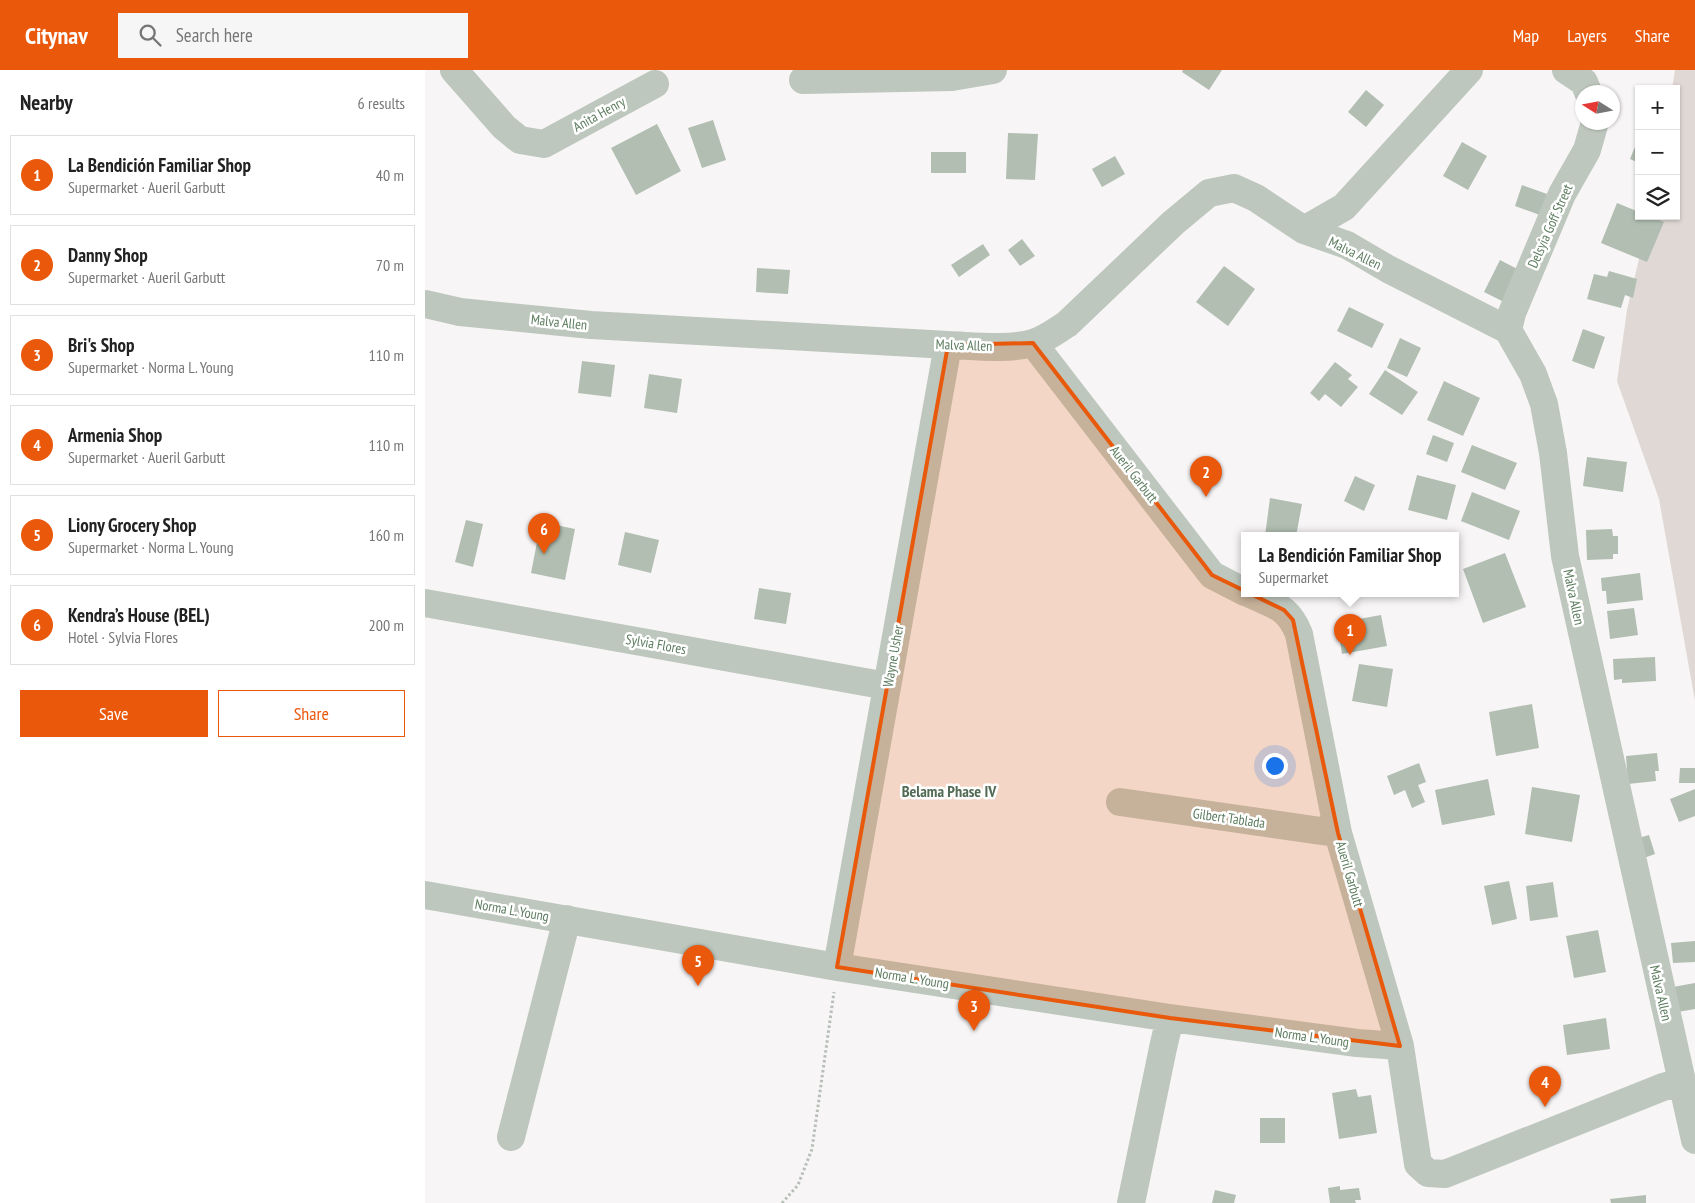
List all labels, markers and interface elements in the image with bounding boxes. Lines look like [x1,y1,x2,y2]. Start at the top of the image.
search box [118,13,468,58]
text: Citynav [25,20,88,51]
icon: search [136,21,164,49]
text: Search here [176,23,253,47]
text: Map [1513,24,1539,47]
text: Layers [1567,24,1607,47]
text: Share [1635,24,1670,47]
north arrow [1575,85,1620,130]
map controls [1635,85,1680,220]
button: + [1635,85,1680,130]
text: Nearby [20,89,73,116]
street label: Anita Henry [570,92,629,136]
text: 6 results [358,93,405,113]
button: − [1635,130,1680,175]
text: La Bendición Familiar Shop [68,153,251,177]
text: 1 [33,165,41,185]
text: 40 m [376,165,404,185]
button: layers [1635,175,1680,220]
text: Supermarket · Aueril Garbutt [68,177,225,197]
street label: Delsyia Goff Street [1523,181,1577,271]
street label: Malva Allen [1326,233,1384,273]
text: Danny Shop [68,243,148,267]
text: 2 [33,255,41,275]
text: 70 m [376,255,404,275]
text: Supermarket · Aueril Garbutt [68,267,225,287]
street label: Malva Allen [530,310,588,334]
text: Bri's Shop [68,333,134,357]
street label: Malva Allen [935,335,993,355]
text: 3 [33,345,41,365]
text: 110 m [369,345,404,365]
text: Supermarket · Norma L. Young [68,357,234,377]
text: Armenia Shop [68,423,162,447]
text: 4 [33,435,41,455]
text: 110 m [369,435,404,455]
street label: Aueril Garbutt [1106,442,1162,506]
text: Supermarket · Aueril Garbutt [68,447,225,467]
pin: 2 [1190,456,1222,497]
text: Liony Grocery Shop [68,513,196,537]
pin: 6 [528,513,560,554]
text: 5 [33,525,41,545]
text: 160 m [369,525,404,545]
popup [1241,532,1459,597]
text: Supermarket · Norma L. Young [68,537,234,557]
text: La Bendición Familiar Shop [1258,543,1442,567]
text: Supermarket [1258,567,1329,587]
street label: Malva Allen [1559,568,1589,626]
text: Kendra’s House (BEL) [68,603,210,627]
pin: 1 [1334,614,1366,655]
text: 6 [33,615,41,635]
text: 200 m [369,615,404,635]
street label: Wayne Usher [879,624,907,688]
text: Hotel · Sylvia Flores [68,627,178,647]
street label: Sylvia Flores [624,630,688,658]
button: Save [20,690,208,737]
button: Share [218,690,405,737]
your location [1262,753,1288,779]
district label: Belama Phase IV [902,781,997,801]
street label: Gilbert Tablada [1192,804,1266,832]
street label: Aueril Garbutt [1332,839,1368,909]
street label: Norma L. Young [474,895,550,925]
pin: 5 [682,945,714,986]
street label: Norma L. Young [874,963,950,993]
street label: Malva Allen [1646,963,1676,1023]
pin: 3 [958,990,990,1031]
street label: Norma L. Young [1274,1023,1350,1051]
pin: 4 [1529,1066,1561,1107]

